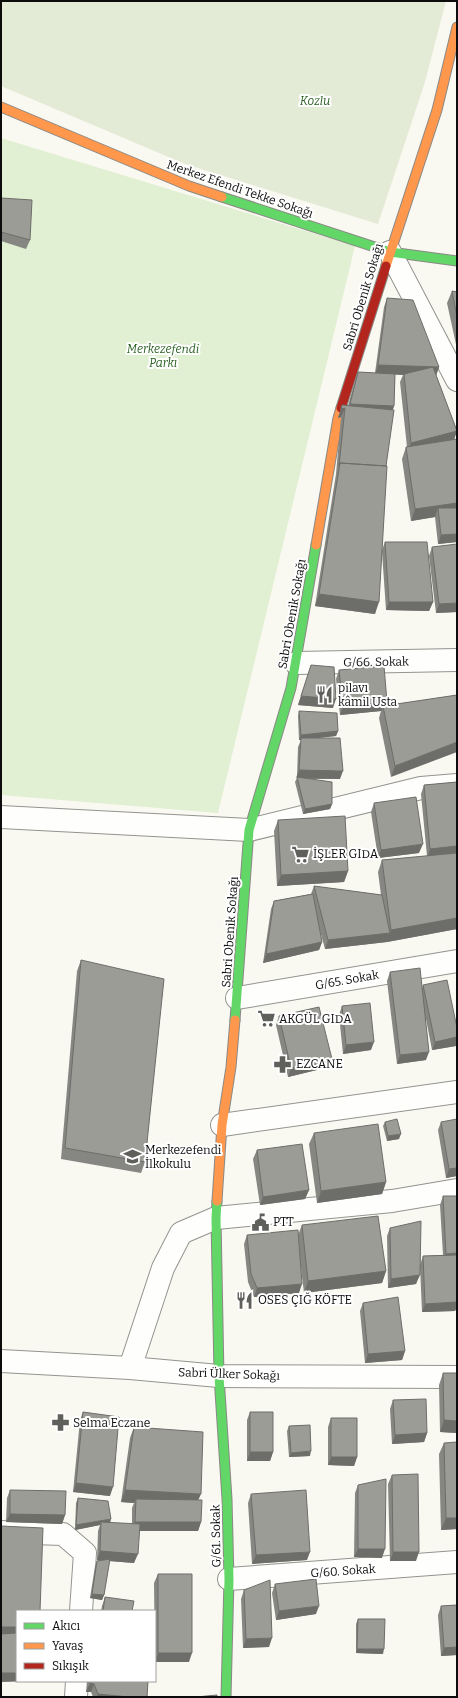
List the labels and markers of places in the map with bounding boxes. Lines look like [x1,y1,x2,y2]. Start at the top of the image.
place label: pilavı kâmil Usta [338,681,398,709]
restaurant icon: pilavı kâmil Usta [315,685,335,705]
supermarket icon: İŞLER GIDA [290,844,310,864]
place label: İŞLER GIDA [313,846,379,861]
supermarket icon: AKGÜL GIDA [256,1009,276,1029]
place label: AKGÜL GIDA [279,1011,352,1026]
pharmacy icon: EZCANE [273,1054,293,1074]
place label: EZCANE [296,1057,343,1071]
place label: Merkezefendi İlkokulu [145,1143,222,1171]
school or university icon: Merkezefendi İlkokulu [122,1147,142,1167]
public building icon: PTT [250,1212,270,1232]
place label: PTT [273,1215,294,1229]
restaurant icon: OSES ÇIĞ KÖFTE [235,1290,255,1310]
place label: OSES ÇIĞ KÖFTE [258,1292,352,1307]
pharmacy icon: Selma Eczane [50,1413,70,1433]
place label: Selma Eczane [73,1416,150,1430]

